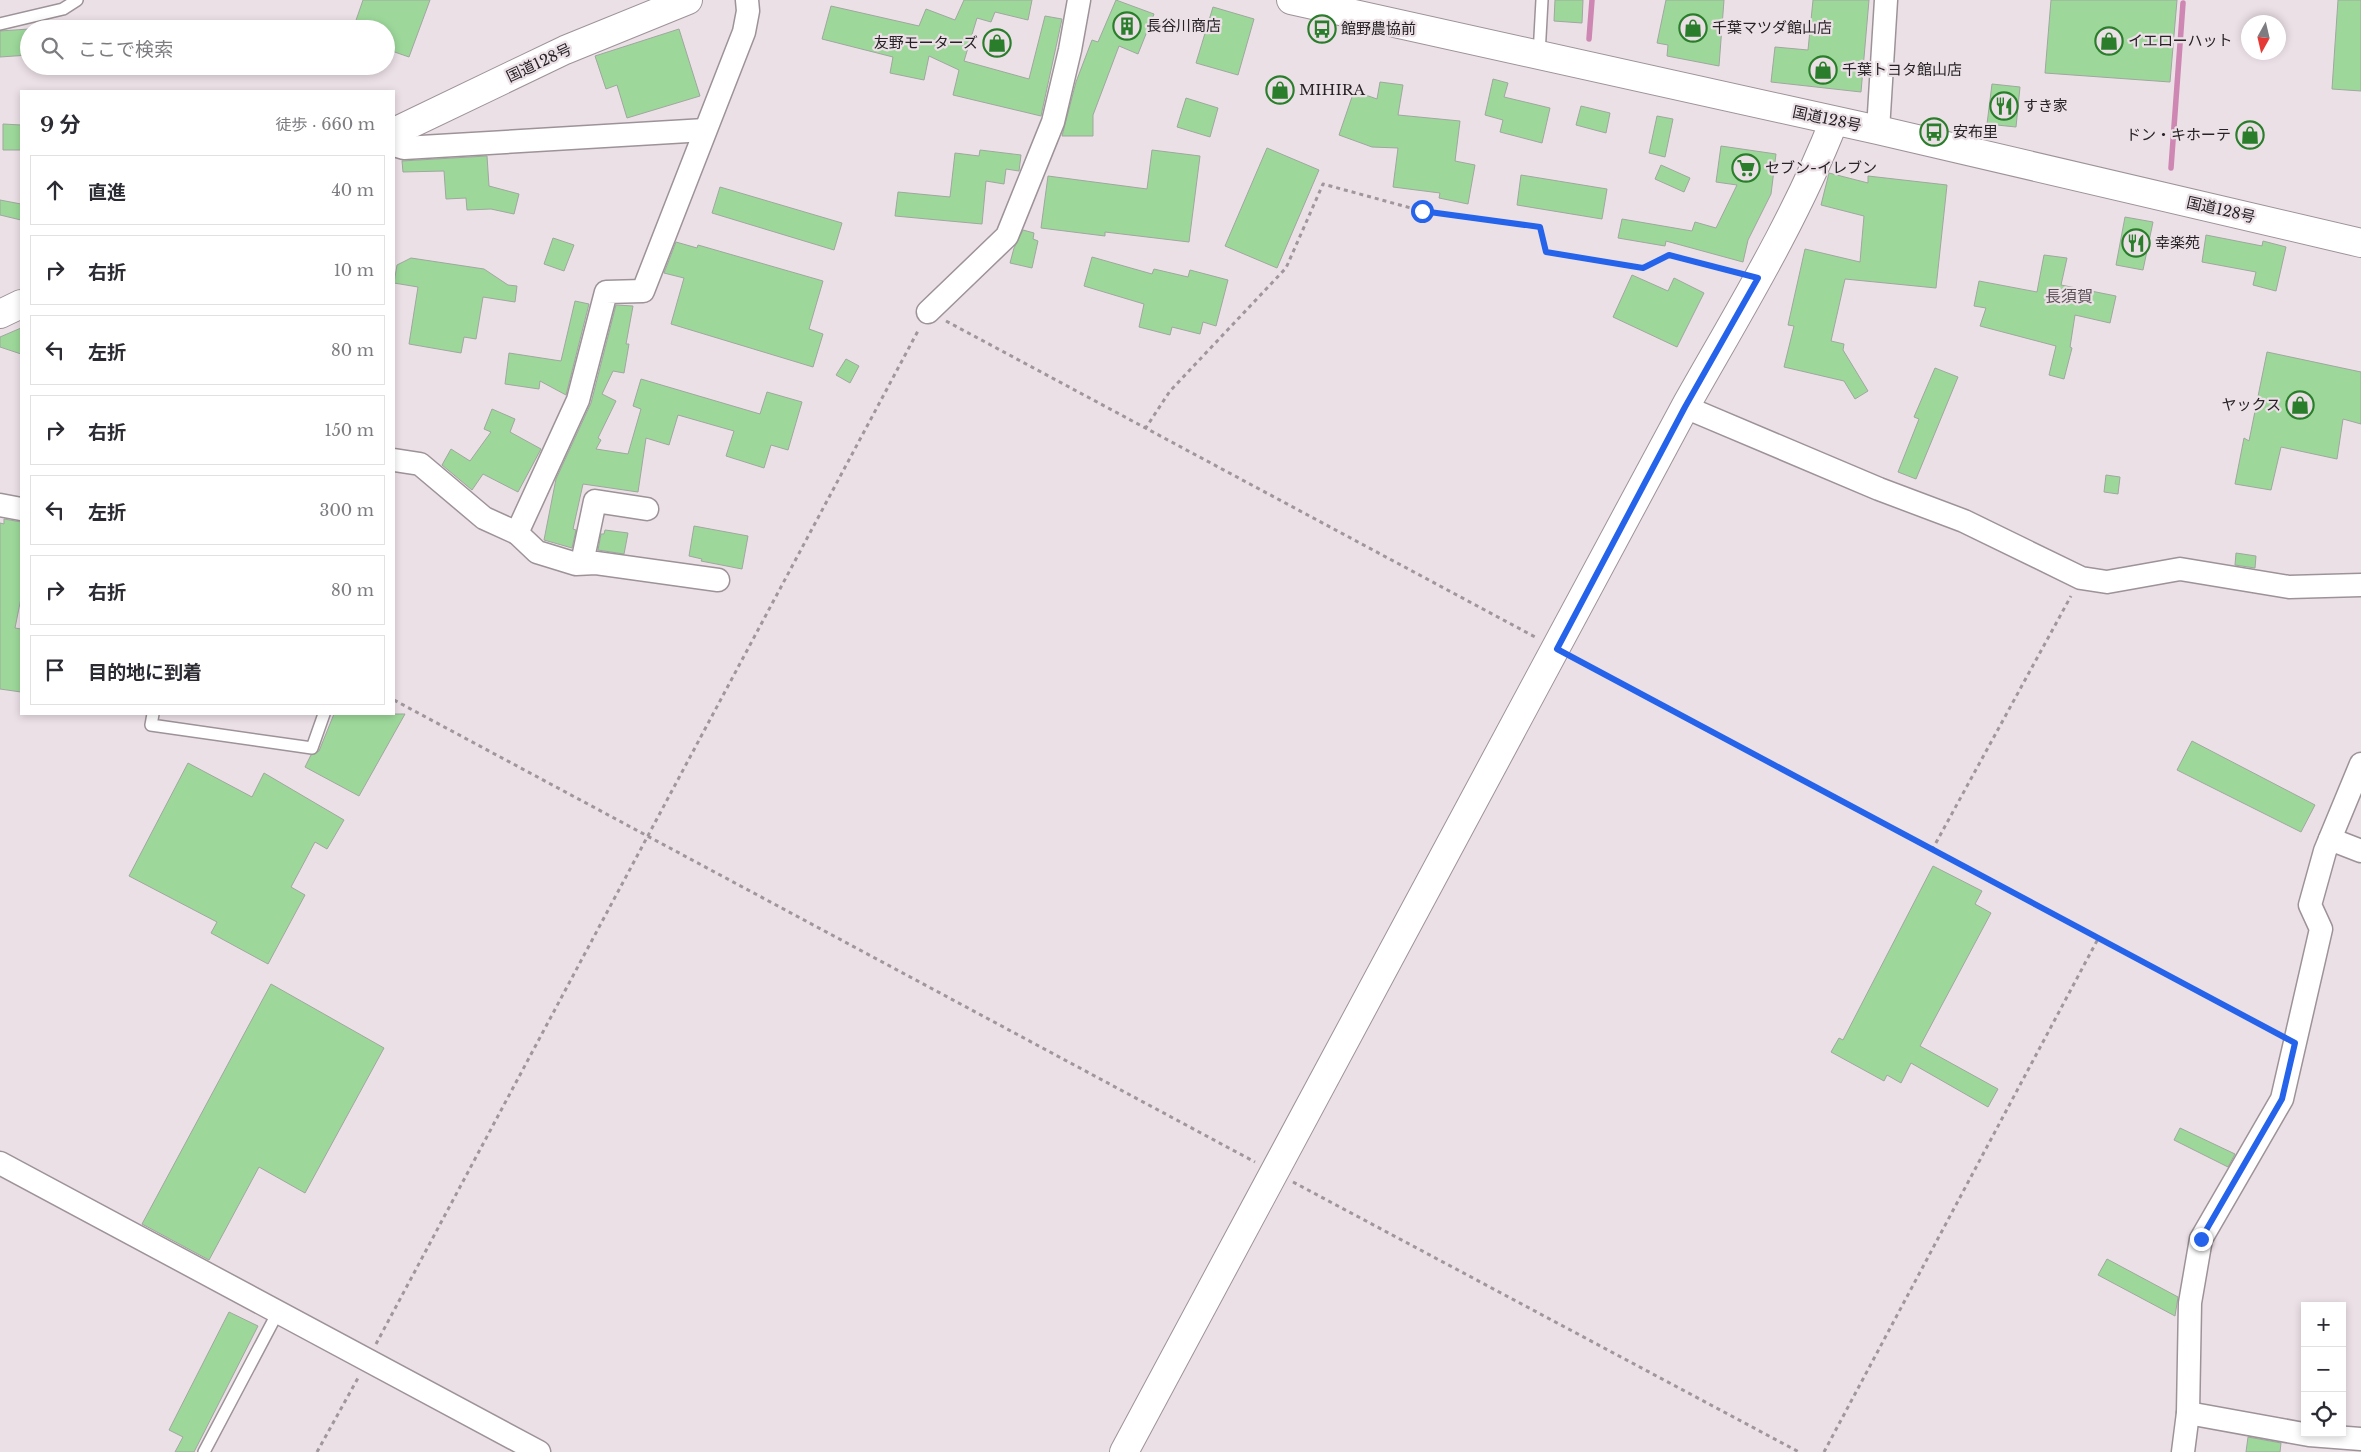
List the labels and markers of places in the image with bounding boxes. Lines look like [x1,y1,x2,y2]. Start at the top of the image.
building icon: 長谷川商店 [1112,11,1142,41]
shop icon: 千葉マツダ館山店 [1678,13,1708,43]
bus stop icon: 館野農協前 [1307,14,1337,44]
place label: 長谷川商店 [1146,16,1221,35]
place label: 千葉マツダ館山店 [1712,18,1832,37]
place label: 館野農協前 [1341,19,1416,38]
shop icon: イエローハット [2094,26,2124,56]
shop icon: 友野モーターズ [982,28,1012,58]
place label: イエローハット [2128,31,2233,50]
place label: 友野モーターズ [874,33,978,52]
shop icon: 千葉トヨタ館山店 [1808,55,1838,85]
place label: 千葉トヨタ館山店 [1842,60,1962,79]
shop icon: MIHIRA [1265,75,1295,105]
place label: MIHIRA [1299,80,1365,99]
restaurant icon: すき家 [1989,91,2019,121]
place label: すき家 [2023,96,2068,115]
bus stop icon: 安布里 [1919,117,1949,147]
shop icon: ドン・キホーテ [2235,120,2265,150]
place label: 安布里 [1953,122,1998,141]
place label: ドン・キホーテ [2126,125,2231,144]
supermarket icon: セブン-イレブン [1731,153,1761,183]
place label: セブン-イレブン [1765,158,1877,177]
restaurant icon: 幸楽苑 [2121,228,2151,258]
place label: 幸楽苑 [2155,233,2200,252]
shop icon: ヤックス [2285,390,2315,420]
place label: ヤックス [2221,395,2281,414]

